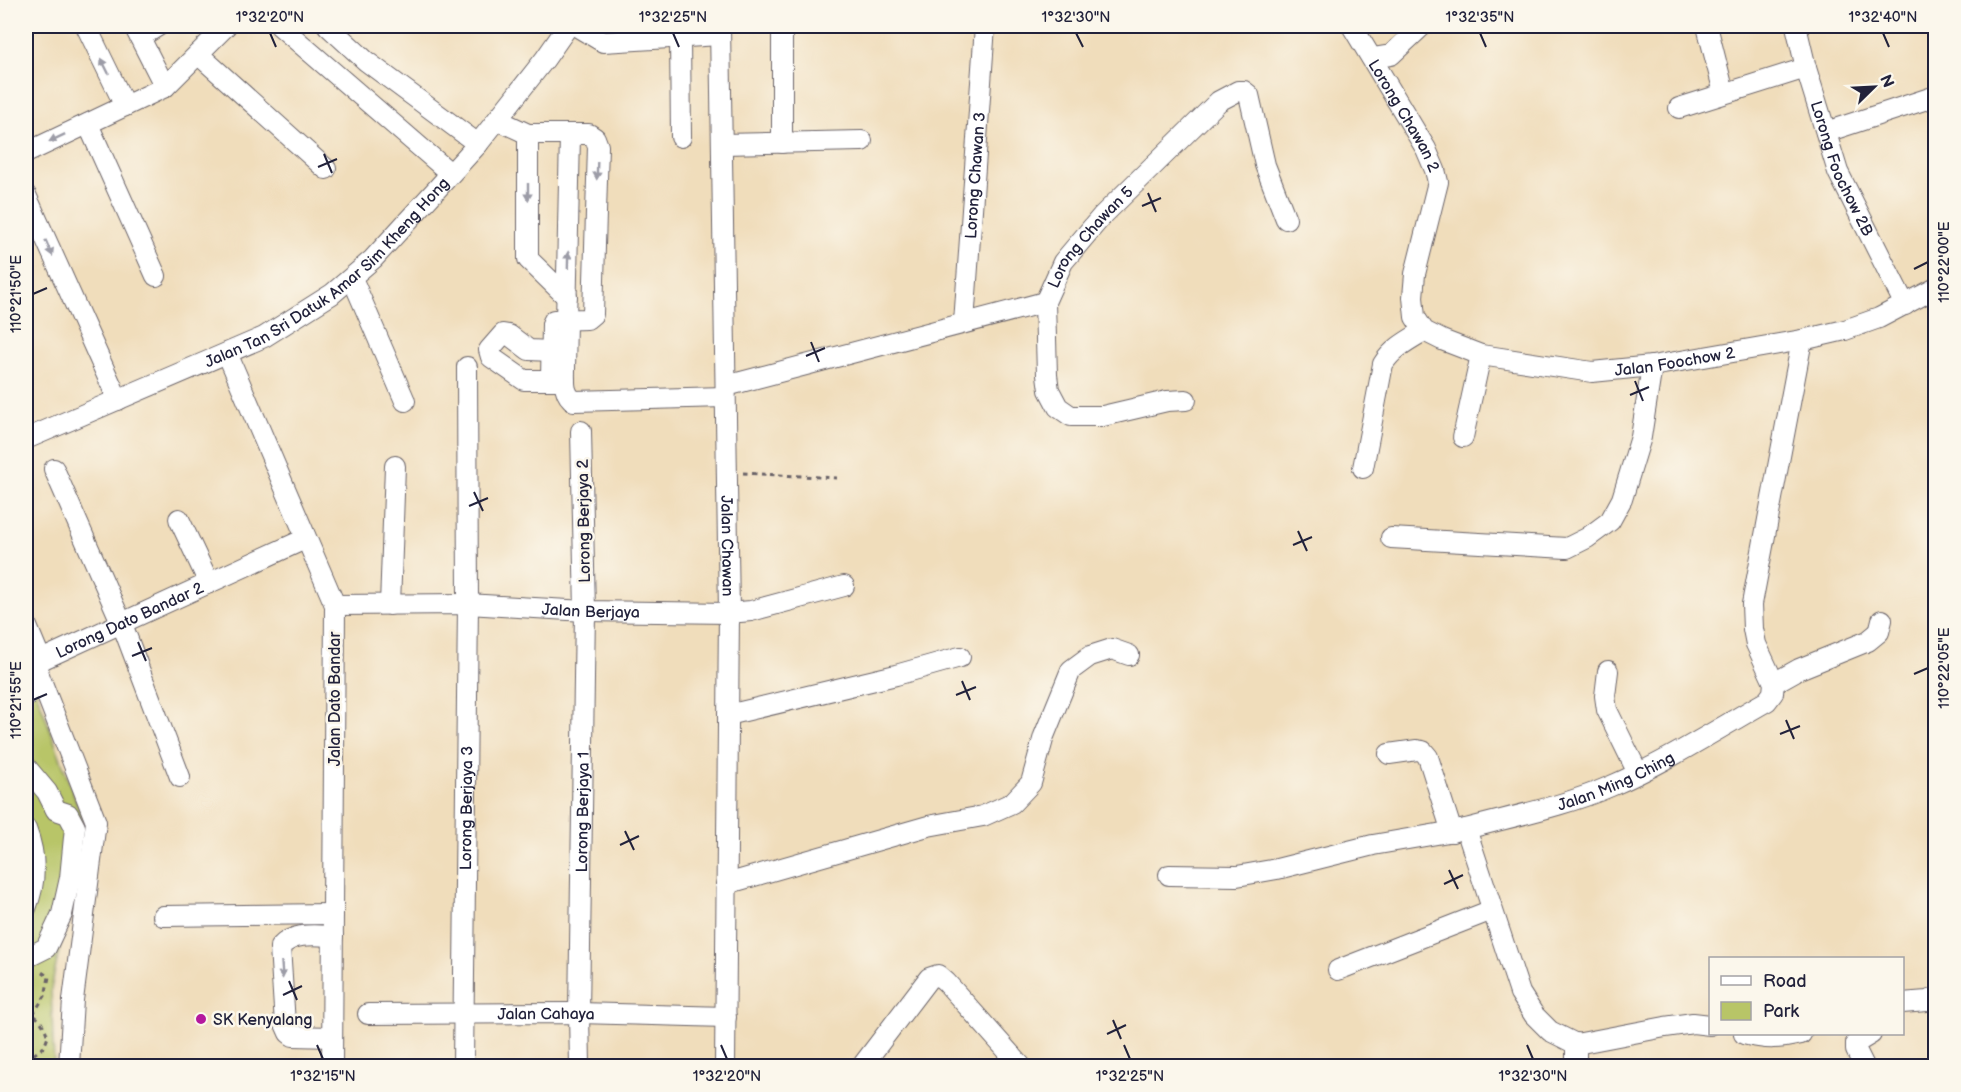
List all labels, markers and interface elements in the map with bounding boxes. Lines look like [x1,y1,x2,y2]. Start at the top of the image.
text: 1°32'20"N [236,8,304,27]
text: 1°32'25"N [639,8,707,27]
text: 1°32'30"N [1041,8,1111,27]
text: 1°32'35"N [1446,8,1514,27]
text: 1°32'40"N [1848,8,1918,27]
one-way arrow [101,57,110,74]
street label: Lorong Chawan 2 [1364,57,1443,176]
north arrow [1844,57,1904,117]
text: N [1875,72,1897,91]
street label: Lorong Foochow 2B [1806,99,1877,240]
street label: Lorong Chawan 3 [962,111,990,240]
one-way arrow [47,133,65,143]
one-way arrow [593,161,602,180]
street label: Jalan Tan Sri Datuk Amar Sim Kheng Hong [202,174,454,372]
one-way arrow [523,183,533,202]
street label: Lorong Chawan 5 [1045,183,1138,291]
text: 110°22'00"E [1935,221,1954,303]
one-way arrow [45,240,54,257]
one-way arrow [563,251,573,270]
text: 110°21'50"E [7,255,26,333]
street label: Jalan Foochow 2 [1614,344,1737,381]
street label: Lorong Berjaya 2 [574,458,595,583]
street label: Jalan Chawan [716,495,737,597]
street label: Lorong Dato Bandar 2 [53,579,207,663]
street label: Jalan Berjaya [541,600,640,623]
text: 110°22'05"E [1935,627,1954,709]
street label: Jalan Dato Bandar [326,632,345,766]
text: 110°21'55"E [7,661,26,739]
street label: Lorong Berjaya 3 [457,746,477,870]
street label: Jalan Ming Ching [1555,749,1678,815]
street label: Lorong Berjaya 1 [573,752,594,872]
legend [1709,957,1904,1035]
one-way arrow [277,961,286,980]
text: Road [1763,971,1807,992]
text: Park [1763,1001,1799,1022]
street label: Jalan Cahaya [497,1005,595,1024]
place label: SK Kenyalang [213,1011,313,1030]
marker: SK Kenyalang [194,1012,208,1026]
text: 1°32'15"N [290,1067,356,1086]
text: 1°32'20"N [693,1067,761,1086]
text: 1°32'25"N [1096,1067,1164,1086]
text: 1°32'30"N [1498,1067,1568,1086]

